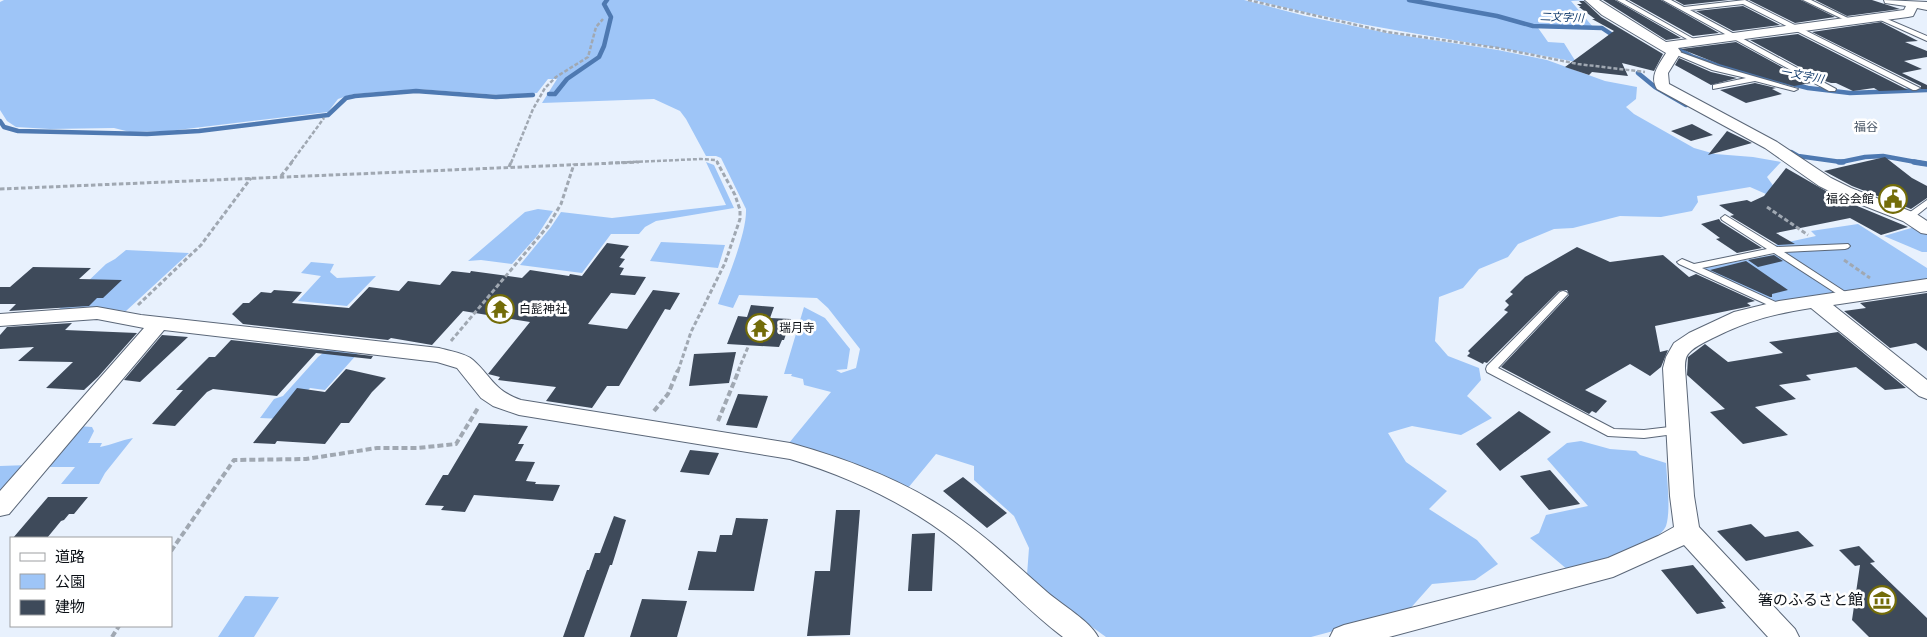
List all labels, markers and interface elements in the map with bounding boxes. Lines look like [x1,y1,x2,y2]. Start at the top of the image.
water label: 二文字川 [1540,9,1585,25]
water label: 一文字川 [1779,64,1826,86]
district label: 福谷 [1854,119,1878,134]
public building icon: 福谷会館 [1878,184,1908,214]
place label: 福谷会館 [1826,191,1874,206]
temple icon: 白髭神社 [485,294,515,324]
place label: 白髭神社 [519,301,567,316]
temple icon: 瑞月寺 [745,313,775,343]
place label: 瑞月寺 [779,320,815,335]
legend [10,537,172,627]
text: 道路 [55,546,85,566]
text: 公園 [55,571,85,591]
museum icon: 箸のふるさと館 [1867,585,1897,615]
place label: 箸のふるさと館 [1758,589,1863,609]
text: 建物 [55,596,85,616]

